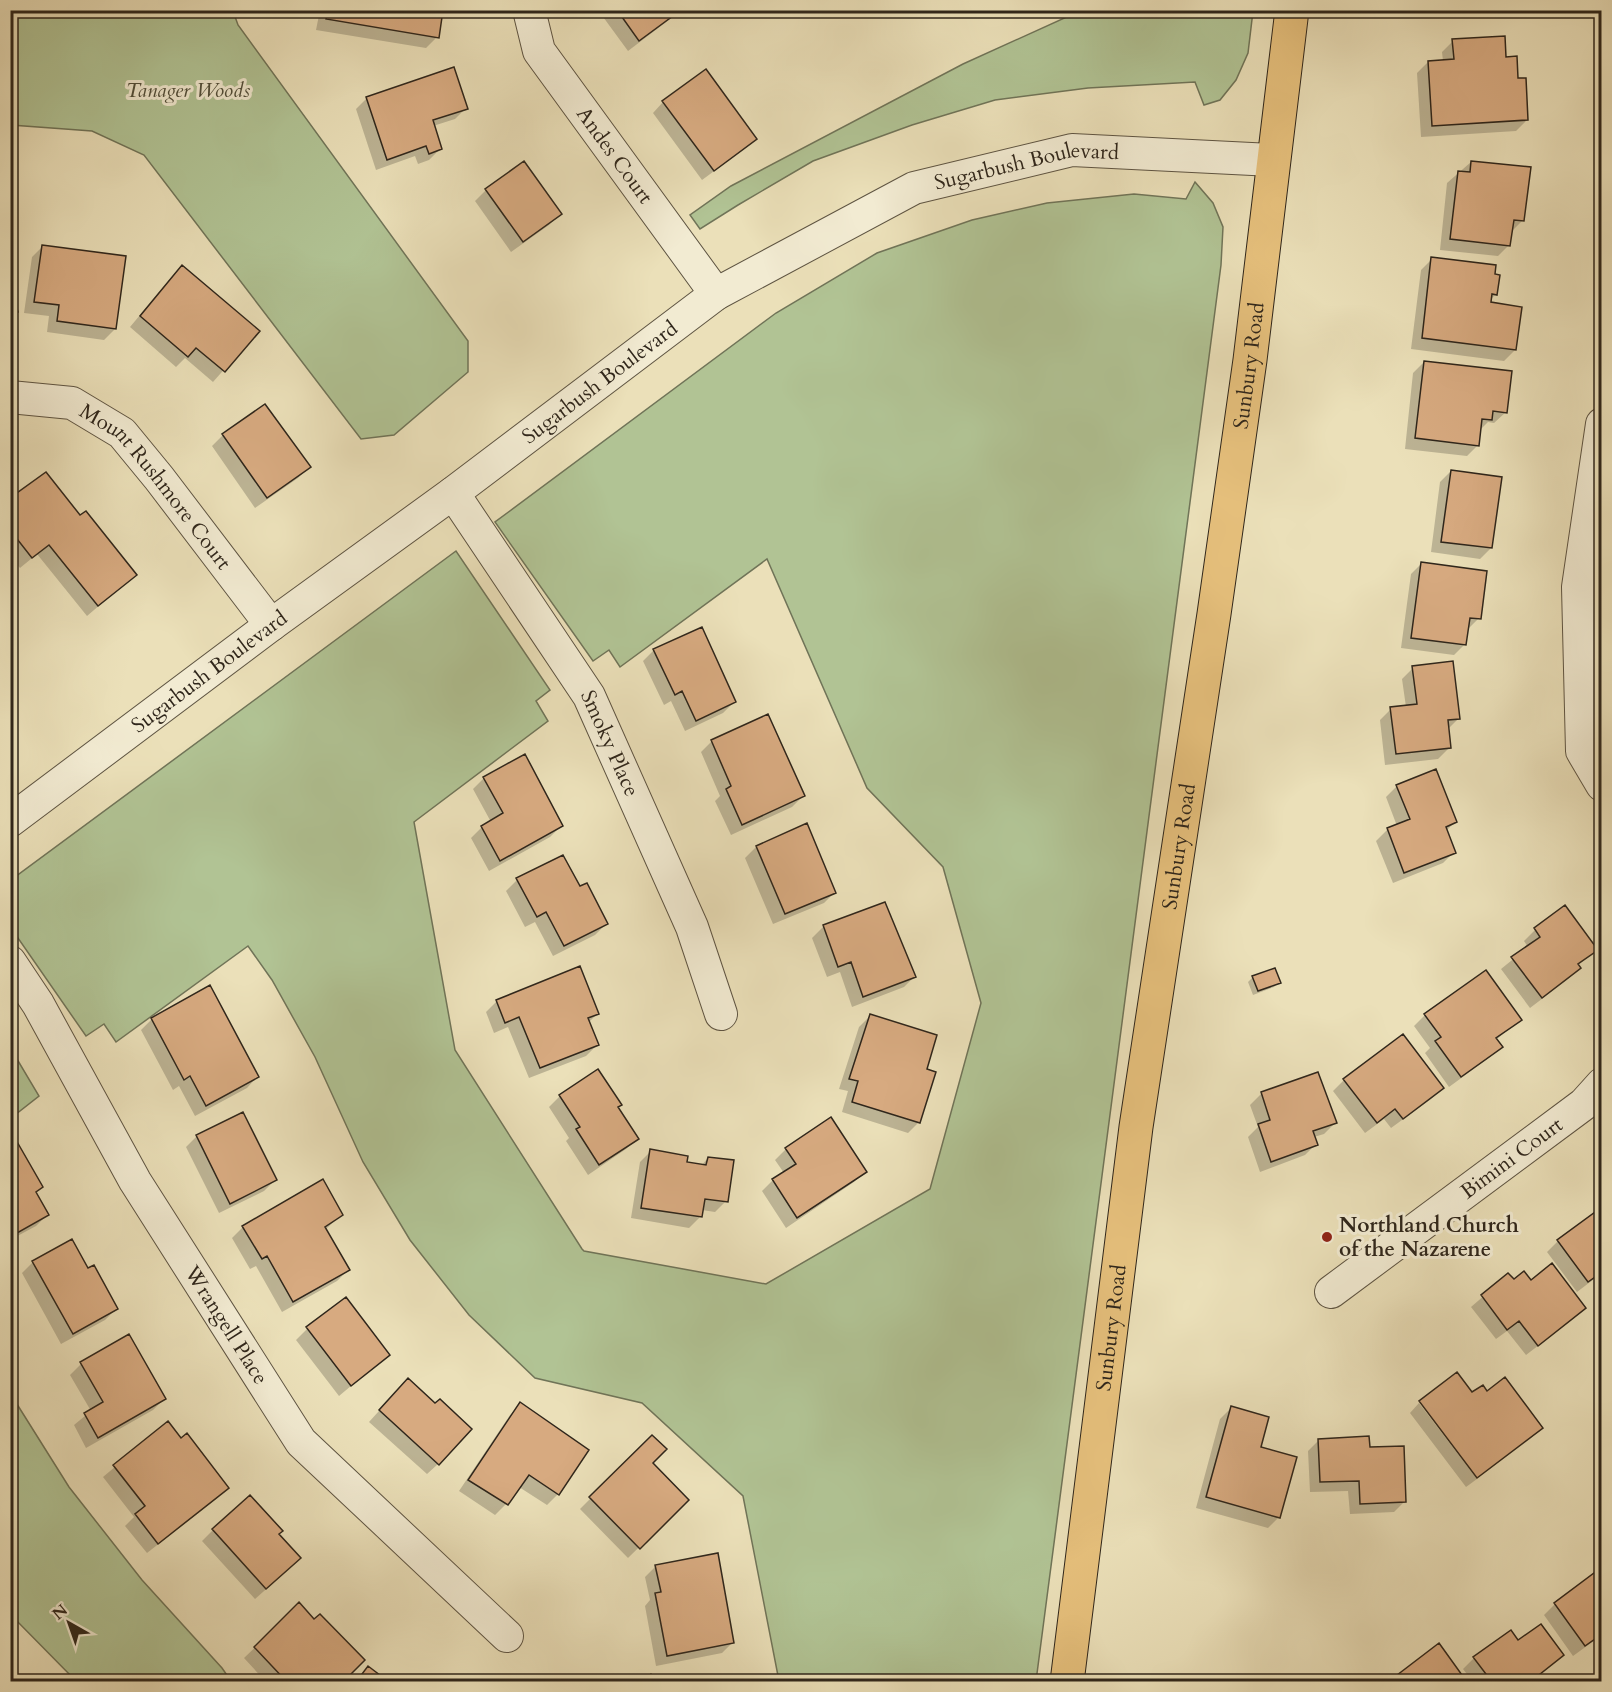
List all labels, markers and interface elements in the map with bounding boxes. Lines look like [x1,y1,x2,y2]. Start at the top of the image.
park label: Tanager Woods [126,76,250,105]
street label: Andes Court [569,101,660,210]
street label: Sugarbush Boulevard [931,136,1120,198]
street label: Sunbury Road [1226,301,1272,431]
street label: Sugarbush Boulevard [516,314,684,451]
street label: Mount Rushmore Court [74,397,238,576]
street label: Sugarbush Boulevard [125,604,293,740]
street label: Smoky Place [573,686,646,801]
street label: Sunbury Road [1155,781,1203,912]
street label: Bimini Court [1455,1110,1569,1206]
place label: Northland Church of the Nazarene [1339,1211,1519,1264]
marker: Northland Church of the Nazarene [1320,1230,1334,1244]
street label: Wrangell Place [177,1259,275,1390]
street label: Sunbury Road [1089,1263,1134,1393]
north arrow [39,1593,99,1653]
text: N [48,1599,72,1625]

